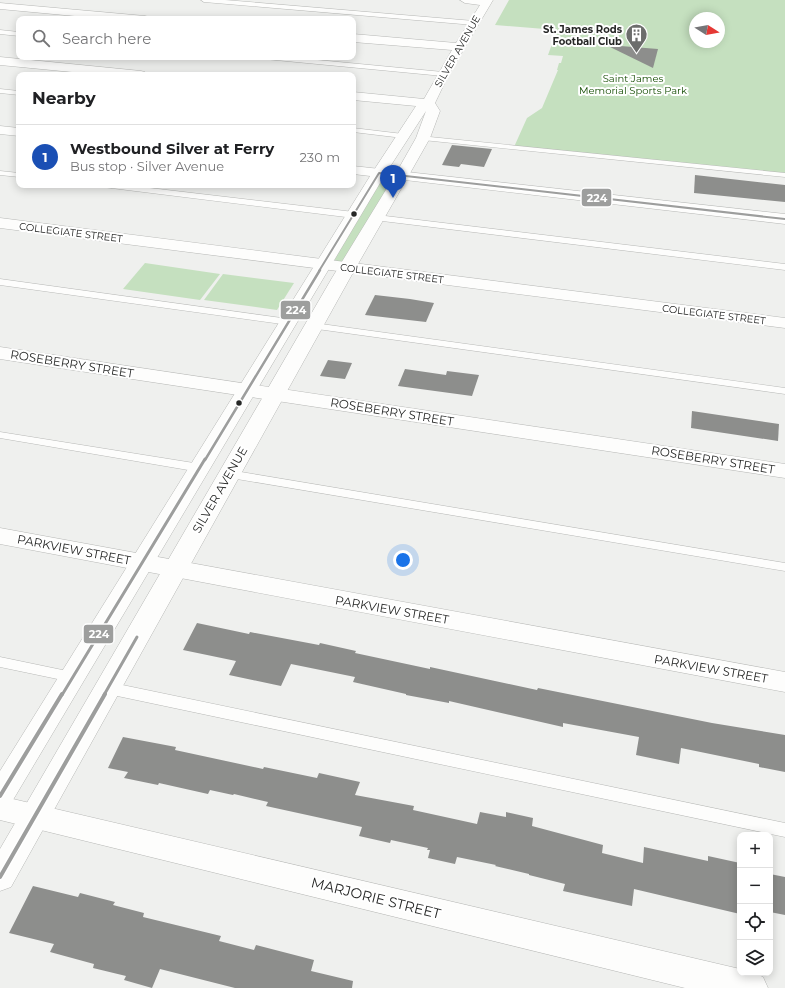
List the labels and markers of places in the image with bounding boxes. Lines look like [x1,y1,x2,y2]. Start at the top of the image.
building icon: St. James Rods Football Club [624,22,650,55]
place label: St. James Rods Football Club [543,23,623,48]
pin: 1 [380,165,406,198]
unlabelled marker [349,209,359,219]
unlabelled marker [234,398,244,408]

